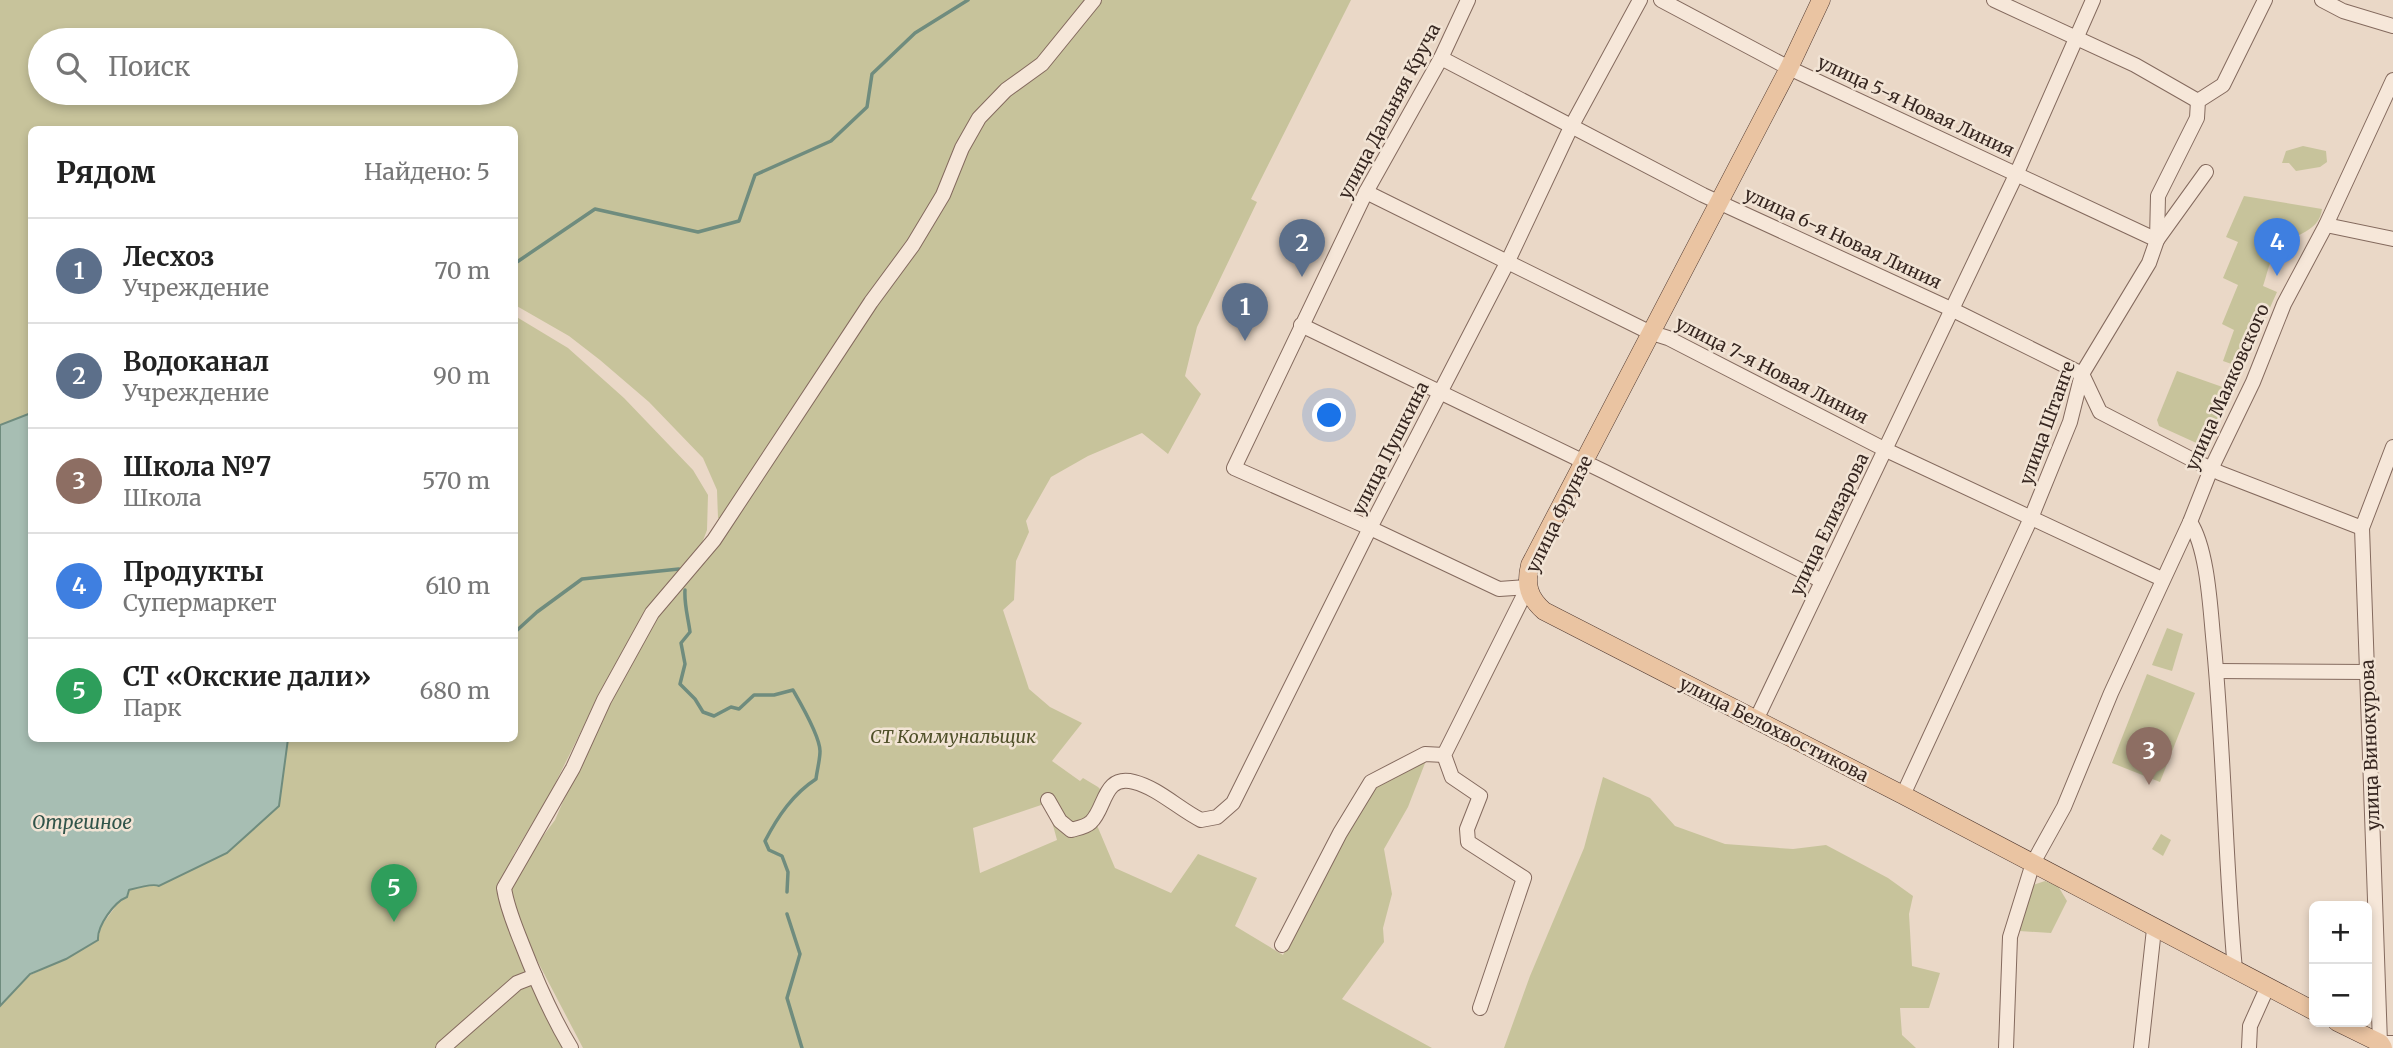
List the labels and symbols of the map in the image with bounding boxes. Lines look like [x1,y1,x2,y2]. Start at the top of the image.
street label: улица Дальняя Круча [1333,19,1445,203]
street label: улица 5-я Новая Линия [1814,50,2018,162]
street label: улица 6-я Новая Линия [1741,182,1946,294]
pin: 4 [2254,218,2300,276]
pin: 2 [1279,219,1325,277]
pin: 1 [1222,283,1268,341]
street label: улица Маяковского [2180,300,2274,474]
street label: улица 7-я Новая Линия [1672,311,1873,429]
street label: улица Штанге [2014,358,2080,488]
street label: улица Пушкина [1346,377,1434,519]
your location [1312,398,1346,432]
street label: улица Елизарова [1784,449,1874,599]
street label: улица Фрунзе [1521,452,1597,576]
street label: улица Винокурова [2356,659,2384,831]
street label: улица Белохвостикова [1675,671,1873,787]
park label: СТ Коммунальщик [870,725,1036,748]
pin: 3 [2126,727,2172,785]
water label: Отрешное [32,810,132,834]
pin: 5 [371,864,417,922]

